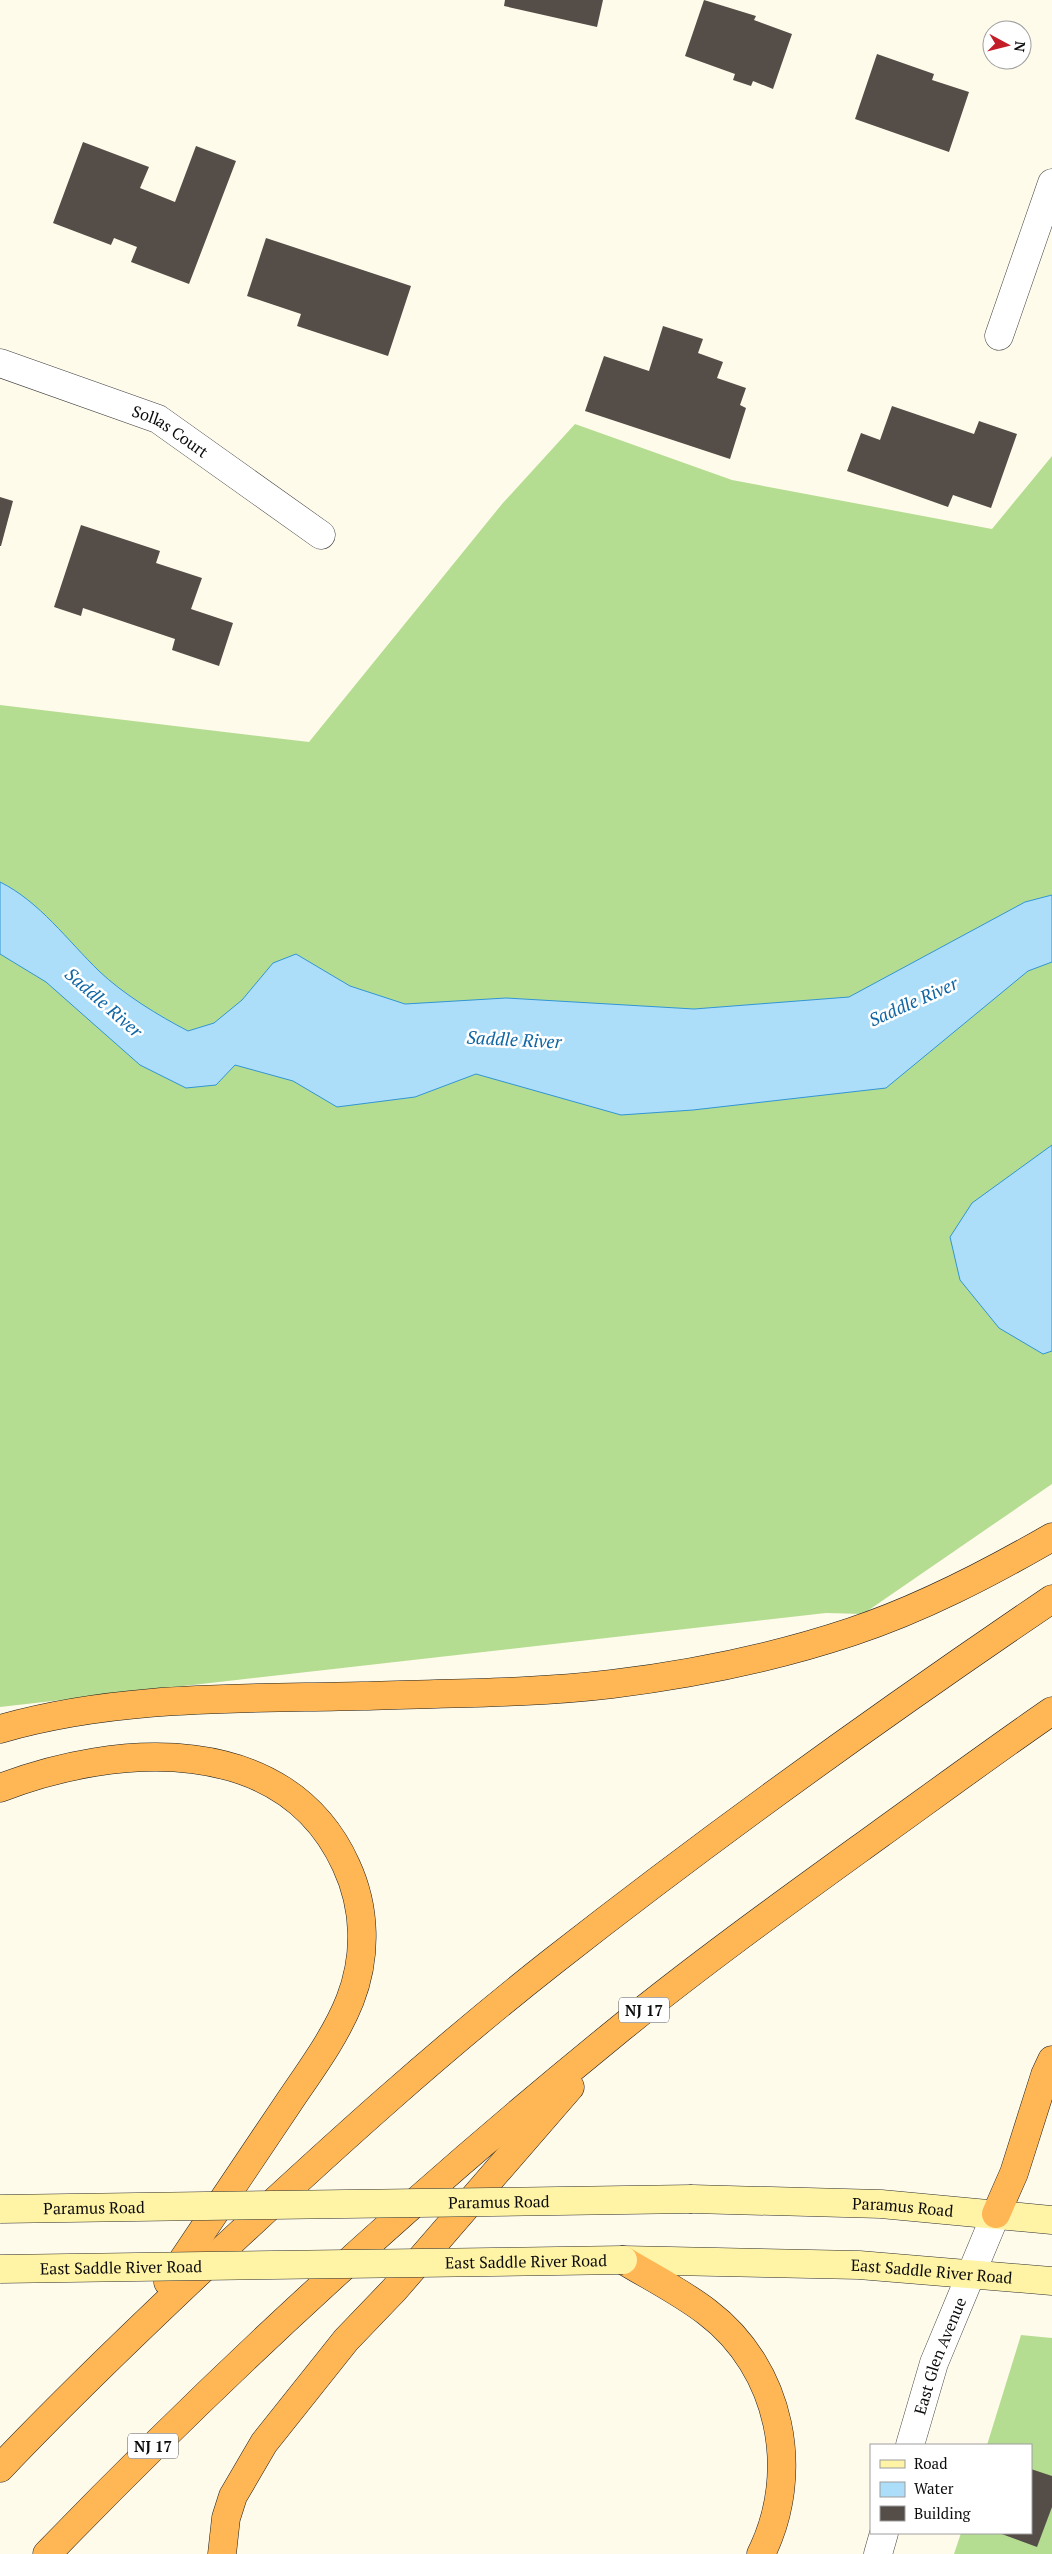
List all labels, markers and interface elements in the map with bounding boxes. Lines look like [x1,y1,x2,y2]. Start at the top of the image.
north arrow [982,20,1032,70]
text: N [1010,40,1030,53]
street label: Sollas Court [129,400,213,462]
water label: Saddle River [60,962,149,1043]
water label: Saddle River [865,970,962,1031]
water label: Saddle River [466,1025,563,1054]
road number: NJ 17 [619,1998,669,2022]
street label: Paramus Road [448,2190,550,2214]
street label: Paramus Road [852,2192,954,2222]
street label: Paramus Road [43,2196,145,2219]
street label: East Saddle River Road [445,2249,607,2274]
street label: East Saddle River Road [851,2254,1013,2289]
street label: East Saddle River Road [40,2255,202,2279]
street label: East Glen Avenue [908,2294,971,2417]
road number: NJ 17 [128,2434,178,2458]
legend [870,2444,1032,2534]
text: Road [914,2453,947,2473]
text: Water [914,2478,954,2498]
text: Building [914,2503,972,2523]

